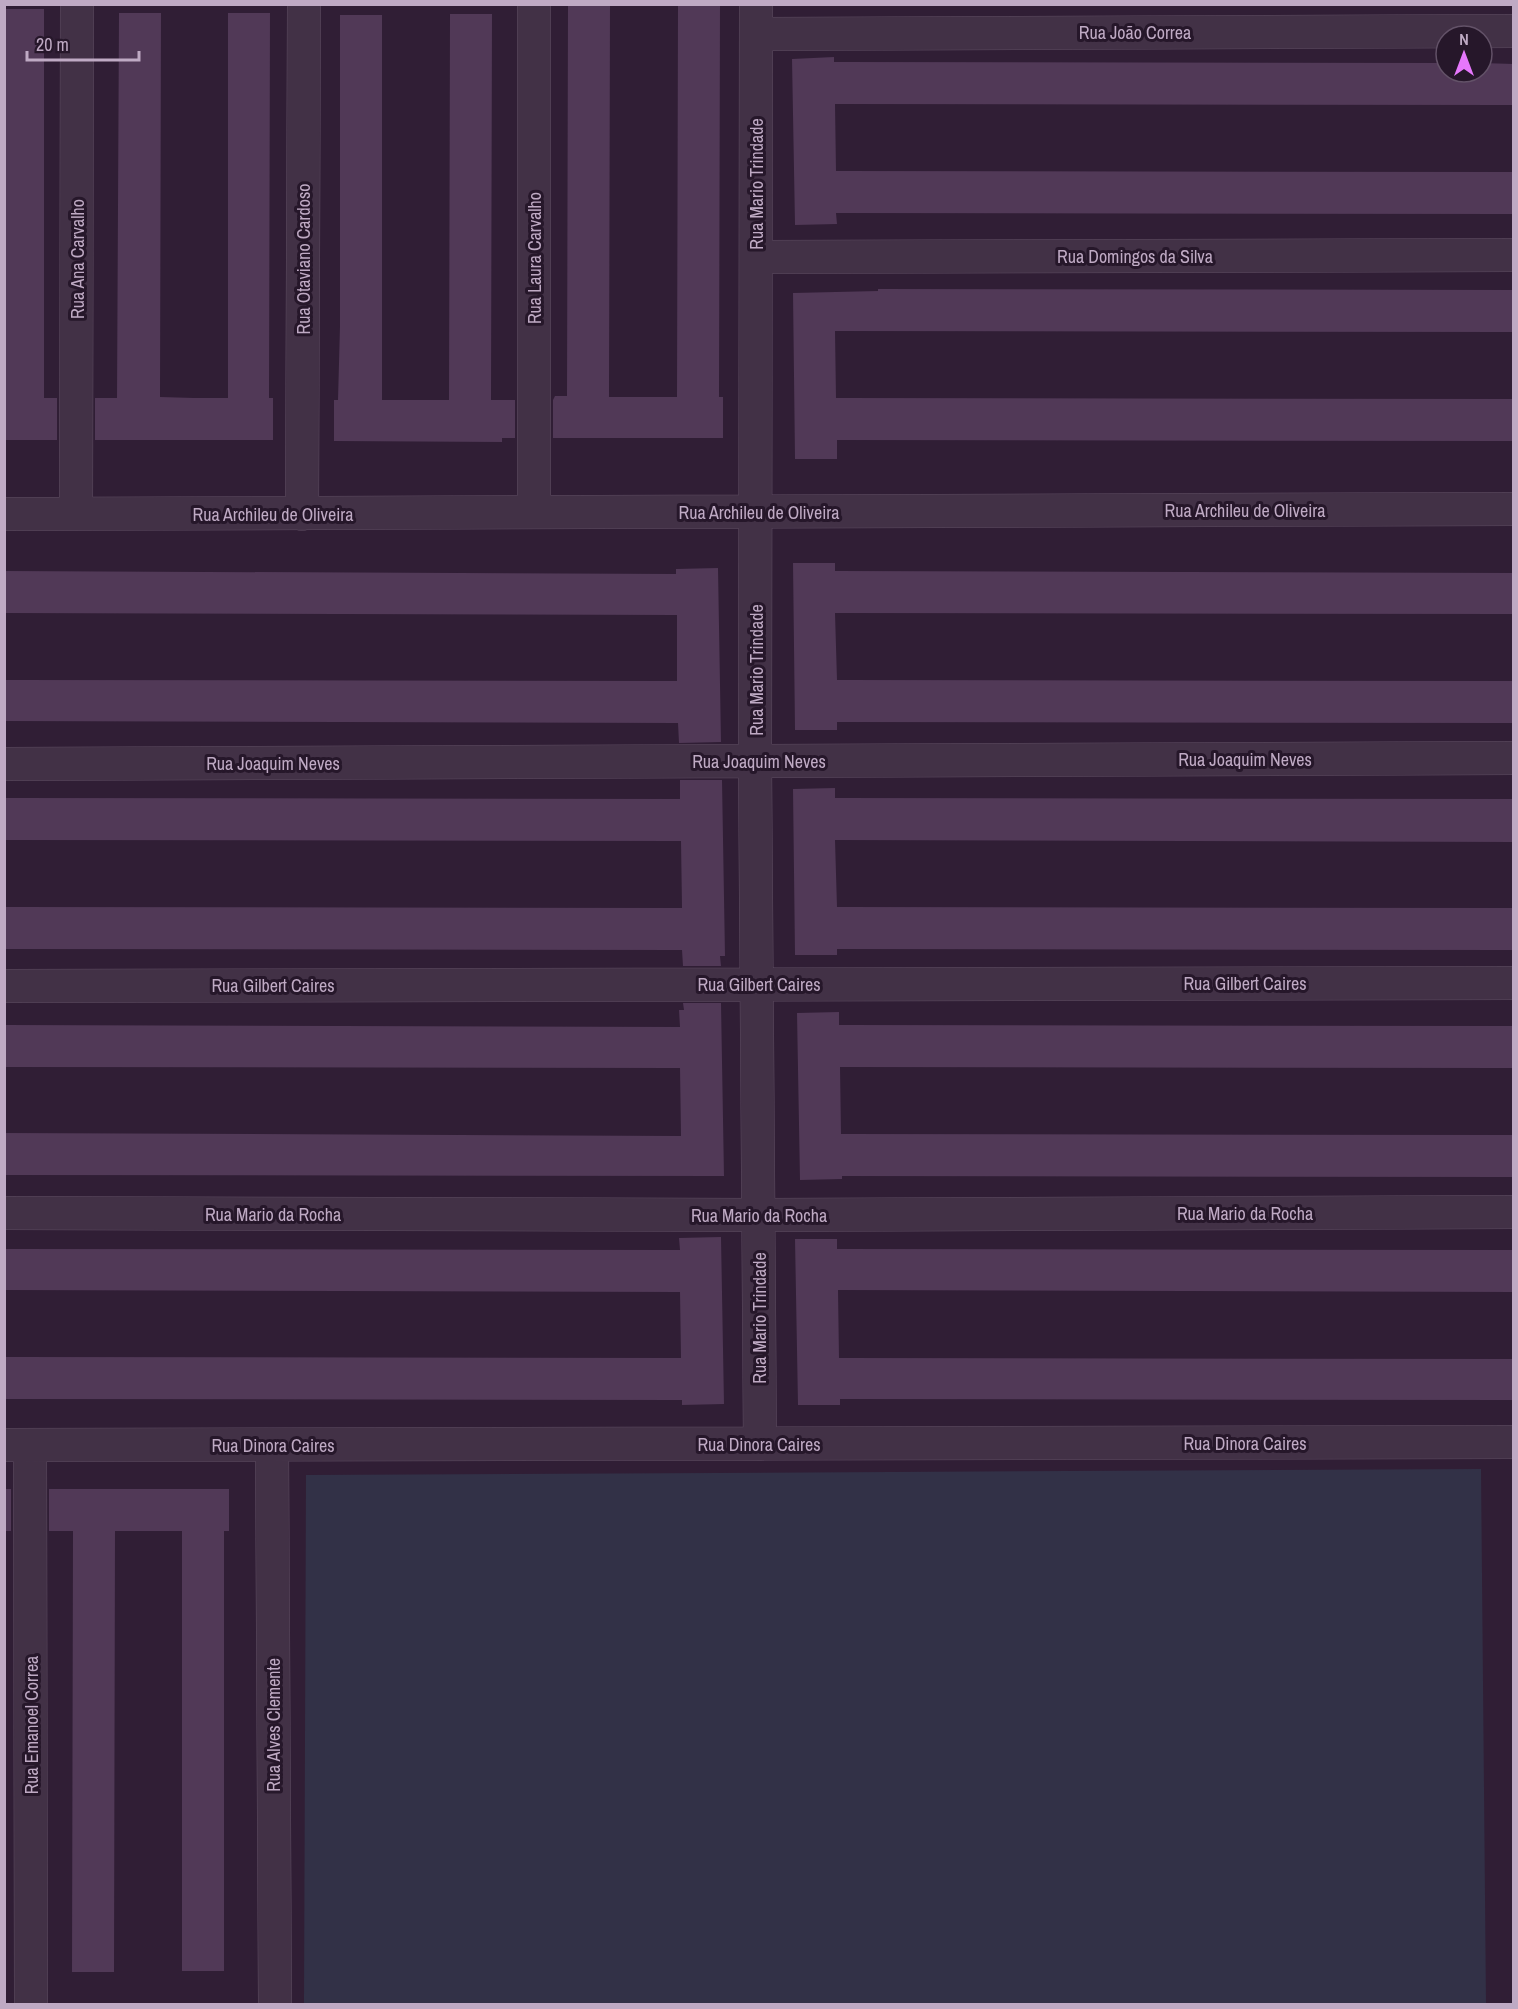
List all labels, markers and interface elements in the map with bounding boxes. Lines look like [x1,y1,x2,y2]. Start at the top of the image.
street label: Rua João Correa [1079,20,1191,45]
scale bar [27,24,140,62]
north arrow [1434,24,1494,84]
text: N [1459,28,1469,50]
text: 20 m [36,32,69,57]
street label: Rua Mario Trindade [744,118,769,250]
street label: Rua Otaviano Cardoso [291,184,316,334]
street label: Rua Laura Carvalho [522,192,547,324]
street label: Rua Ana Carvalho [65,199,90,319]
street label: Rua Domingos da Silva [1057,244,1213,269]
street label: Rua Archileu de Oliveira [1165,498,1325,523]
street label: Rua Archileu de Oliveira [679,500,839,525]
street label: Rua Archileu de Oliveira [193,502,353,527]
street label: Rua Mario Trindade [744,604,769,736]
street label: Rua Joaquim Neves [1178,747,1312,772]
street label: Rua Joaquim Neves [692,749,826,774]
street label: Rua Joaquim Neves [206,751,340,776]
street label: Rua Gilbert Caires [1183,971,1307,996]
street label: Rua Gilbert Caires [697,972,821,997]
street label: Rua Gilbert Caires [211,973,335,998]
street label: Rua Mario da Rocha [1177,1201,1313,1226]
street label: Rua Mario da Rocha [205,1202,341,1227]
street label: Rua Mario da Rocha [691,1203,827,1228]
street label: Rua Mario Trindade [747,1252,772,1384]
street label: Rua Dinora Caires [1183,1431,1307,1456]
street label: Rua Dinora Caires [697,1432,821,1457]
street label: Rua Dinora Caires [211,1433,335,1458]
street label: Rua Emanoel Correa [19,1656,44,1794]
street label: Rua Alves Clemente [261,1658,286,1792]

